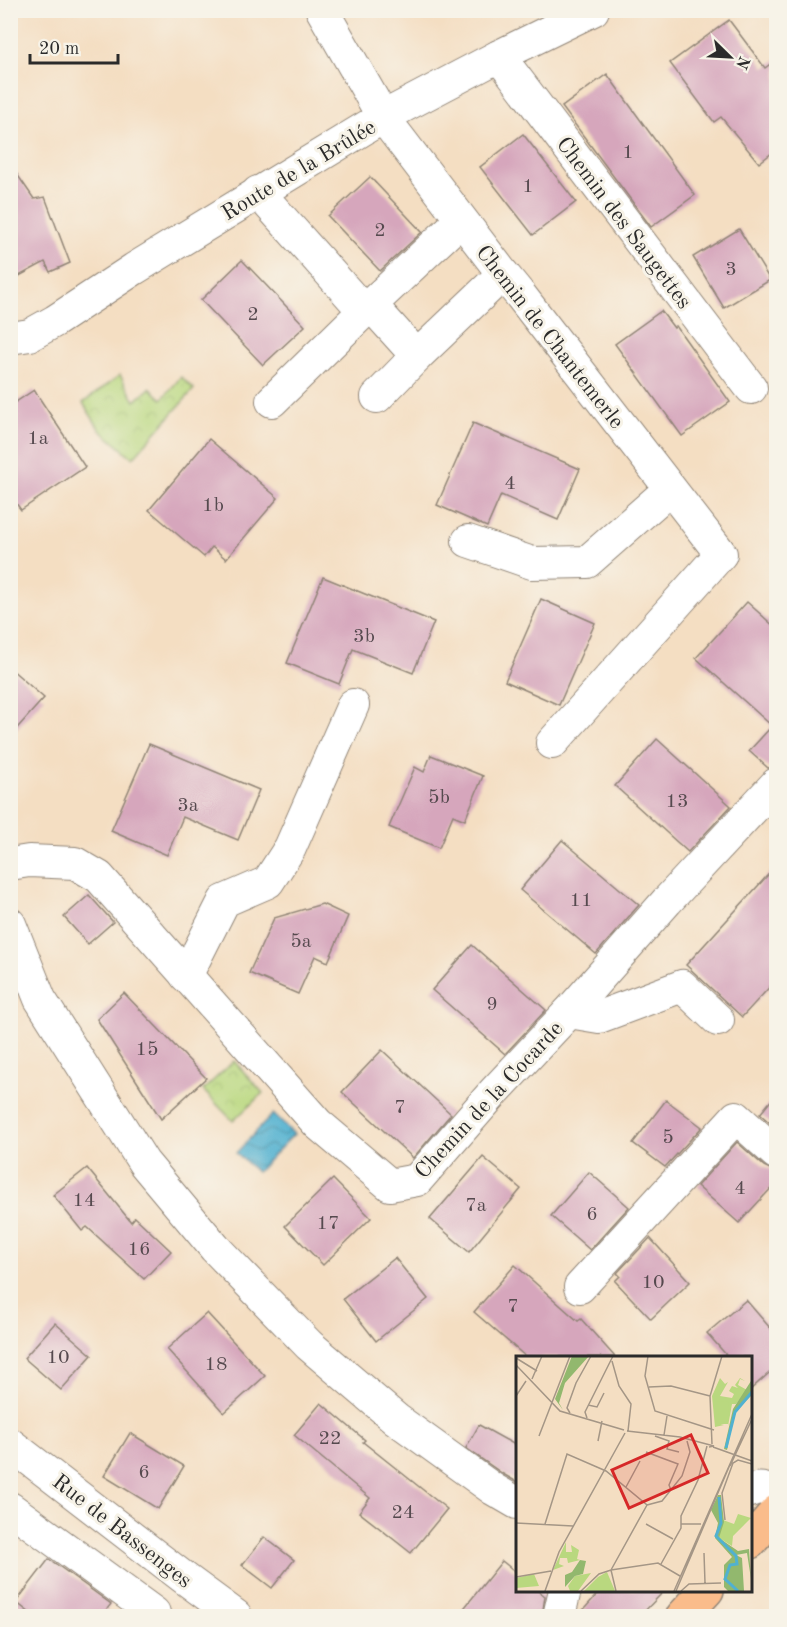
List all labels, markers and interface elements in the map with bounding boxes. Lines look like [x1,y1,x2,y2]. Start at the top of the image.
scale bar [30,27,118,65]
north arrow [700,27,760,87]
text: 20 m [39,40,79,58]
text: N [732,53,752,72]
street label: Route de la Brûlée [218,116,380,225]
street label: Chemin des Saugettes [552,133,695,313]
house number: 1 [622,143,634,163]
house number: 1 [522,177,534,197]
house number: 2 [374,221,386,241]
street label: Chemin de Chantemerle [471,241,628,433]
house number: 3 [725,260,737,280]
house number: 2 [247,305,259,325]
house number: 1a [27,429,49,449]
house number: 4 [504,474,516,494]
house number: 1b [202,496,224,516]
house number: 3b [353,627,375,647]
house number: 5b [428,788,450,808]
house number: 13 [665,792,689,812]
house number: 3a [177,796,199,816]
house number: 11 [569,891,593,911]
house number: 5a [290,932,312,952]
house number: 9 [486,995,498,1015]
street label: Chemin de la Cocarde [411,1018,568,1183]
house number: 15 [135,1040,159,1060]
house number: 7 [394,1098,406,1118]
house number: 5 [662,1128,674,1148]
house number: 4 [734,1179,746,1199]
house number: 14 [72,1191,96,1211]
house number: 7a [465,1196,487,1216]
house number: 6 [586,1205,598,1225]
house number: 17 [316,1214,340,1234]
house number: 16 [127,1240,151,1260]
house number: 10 [641,1273,665,1293]
house number: 7 [507,1297,519,1317]
house number: 10 [46,1348,70,1368]
house number: 18 [204,1355,228,1375]
inset map [516,1356,751,1591]
house number: 22 [318,1429,342,1449]
house number: 6 [138,1463,150,1483]
street label: Rue de Bassenges [48,1470,196,1593]
house number: 24 [391,1503,415,1523]

